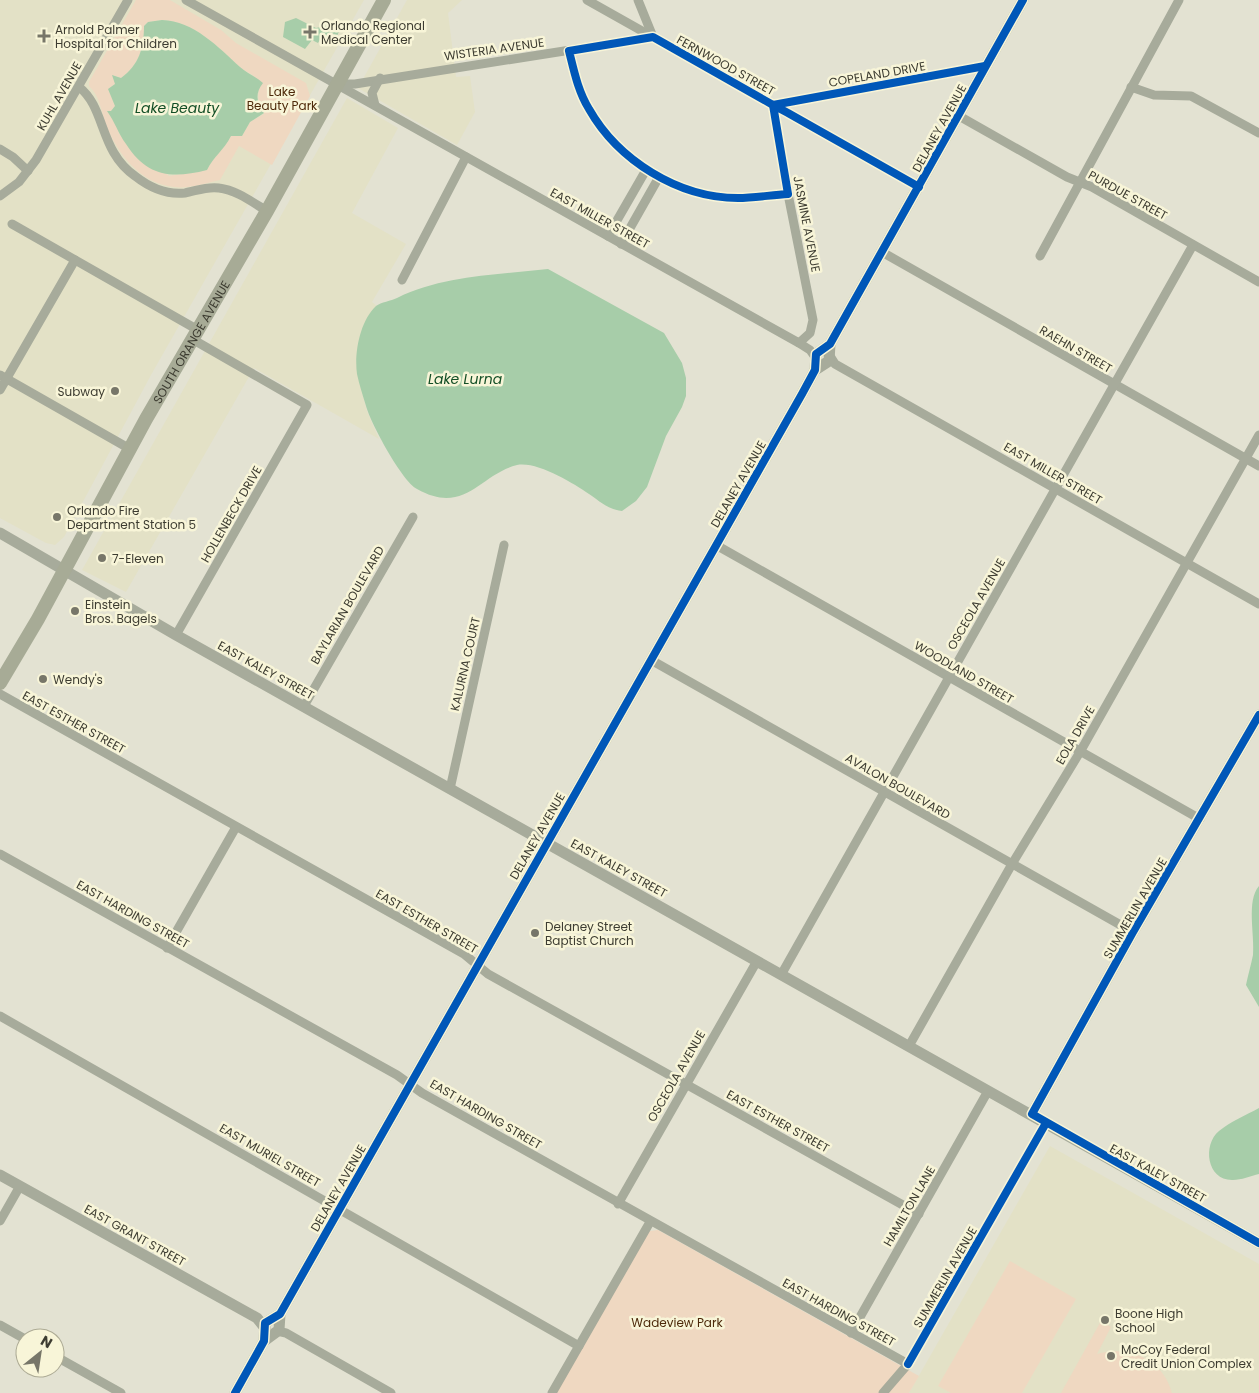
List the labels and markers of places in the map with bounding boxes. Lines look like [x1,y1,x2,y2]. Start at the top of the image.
place label: Orlando Regional Medical Center [321,17,425,48]
place label: Arnold Palmer Hospital for Children [55,21,177,52]
marker: Orlando Regional Medical Center [303,25,317,39]
marker: Arnold Palmer Hospital for Children [37,29,51,43]
place label: Subway [57,383,105,400]
marker: Subway [109,385,121,397]
place label: Orlando Fire Department Station 5 [67,502,196,533]
marker: Orlando Fire Department Station 5 [51,511,63,523]
place label: 7-Eleven [112,550,164,567]
marker: 7-Eleven [96,552,108,564]
place label: Einstein Bros. Bagels [85,596,157,627]
marker: Einstein Bros. Bagels [69,605,81,617]
place label: Wendy's [53,671,103,688]
marker: Wendy's [37,673,49,685]
place label: Delaney Street Baptist Church [545,918,634,949]
marker: Delaney Street Baptist Church [529,927,541,939]
place label: Boone High School [1115,1305,1183,1336]
marker: Boone High School [1099,1314,1111,1326]
place label: McCoy Federal Credit Union Complex [1121,1341,1252,1372]
marker: McCoy Federal Credit Union Complex [1105,1350,1117,1362]

